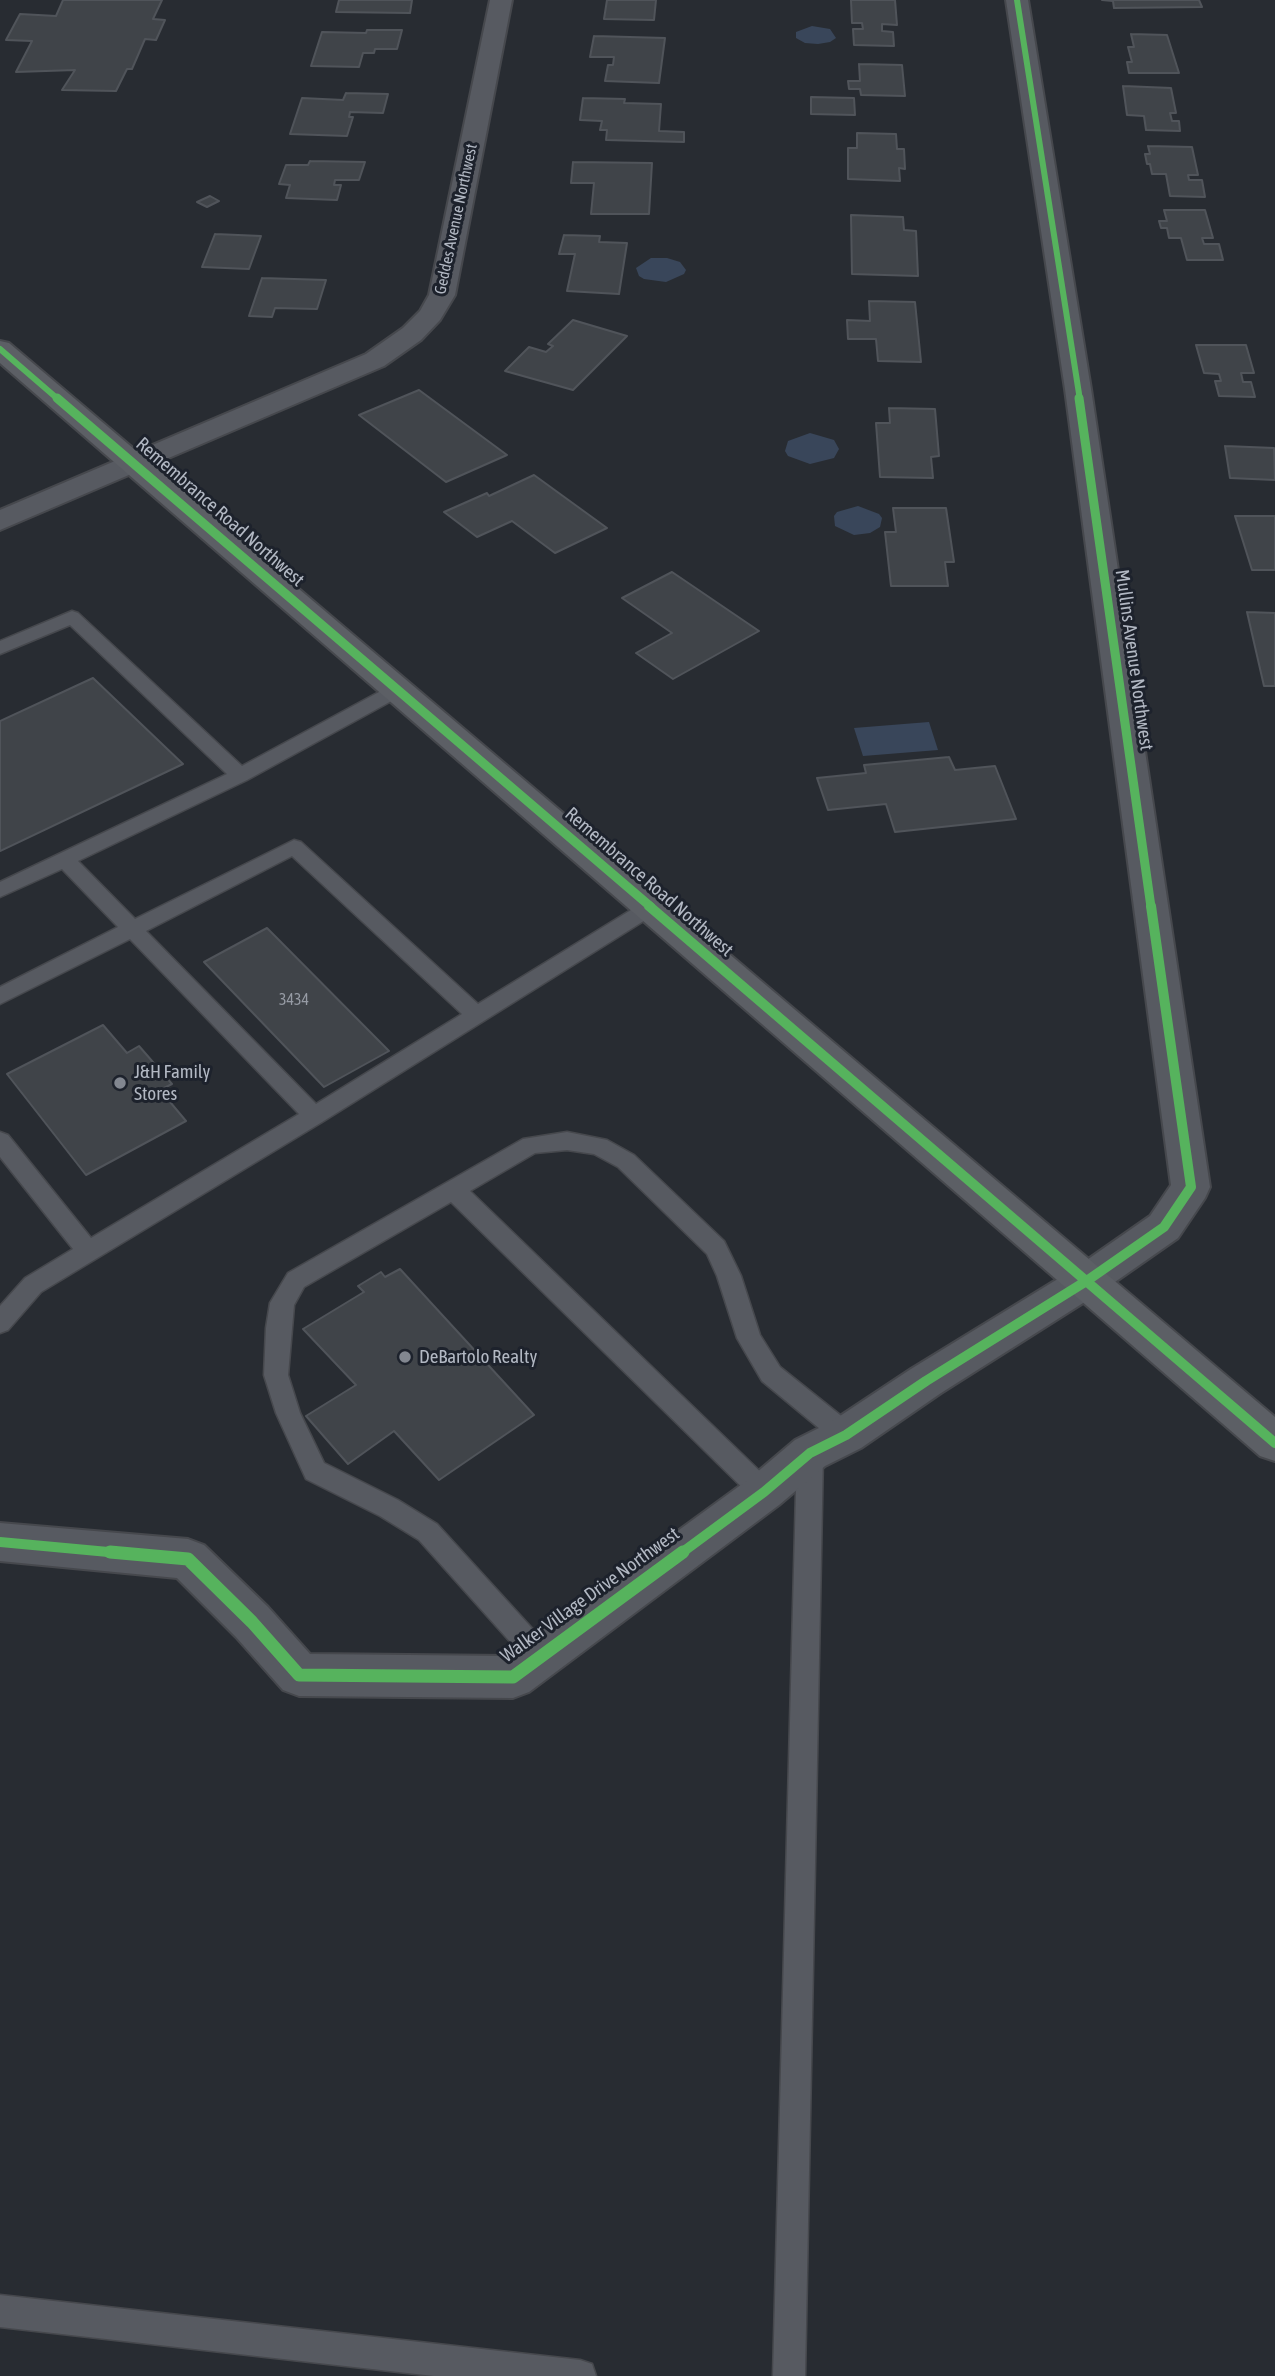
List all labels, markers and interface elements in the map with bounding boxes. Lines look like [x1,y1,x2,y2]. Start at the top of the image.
street label: Geddes Avenue Northwest [431,142,481,296]
street label: Remembrance Road Northwest [131,433,309,591]
street label: Mullins Avenue Northwest [1110,568,1158,752]
street label: Remembrance Road Northwest [560,803,738,961]
house number: 3434 [279,990,309,1010]
place label: J&H Family Stores [134,1061,210,1105]
marker: J&H Family Stores [112,1075,128,1091]
place label: DeBartolo Realty [419,1346,537,1368]
marker: DeBartolo Realty [397,1349,413,1365]
street label: Walker Village Drive Northwest [496,1523,684,1667]

